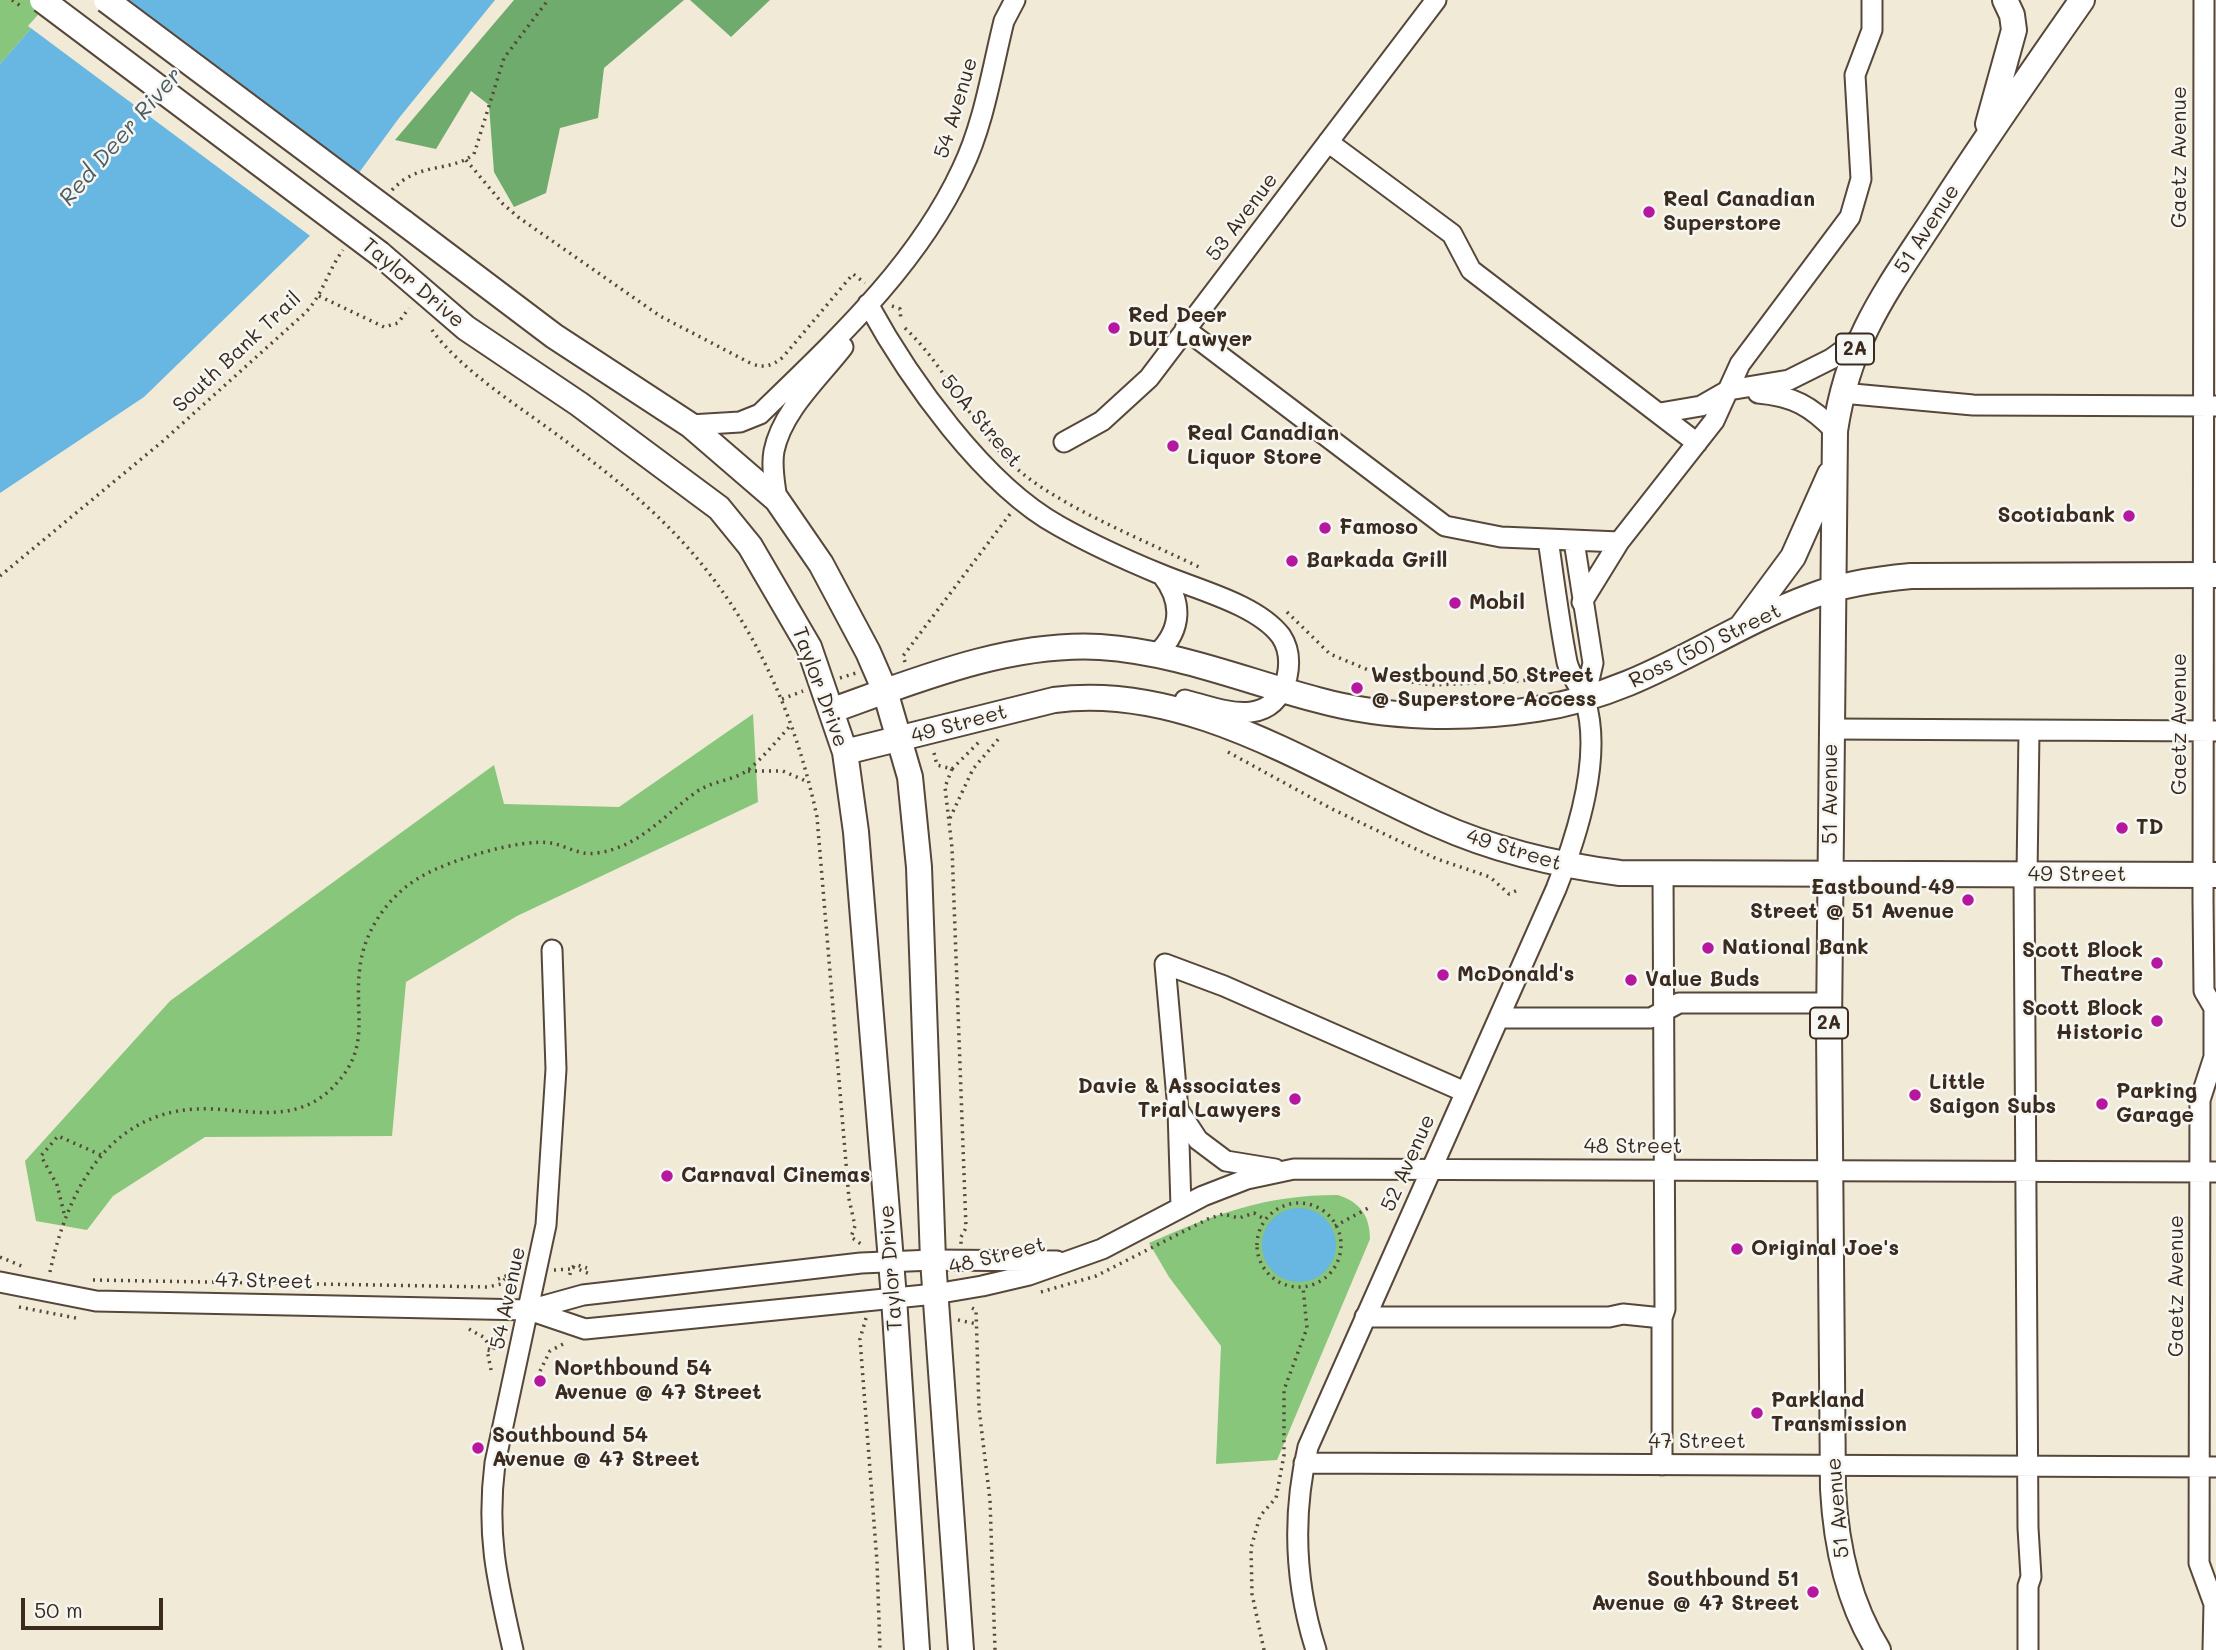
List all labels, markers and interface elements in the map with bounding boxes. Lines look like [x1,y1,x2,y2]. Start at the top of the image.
street label: 54 Avenue [929,55,983,161]
water label: Red Deer River [54,62,188,212]
street label: Gaetz Avenue [2167,86,2193,228]
street label: 53 Avenue [1201,168,1283,266]
street label: 51 Avenue [1889,180,1965,278]
place label: Real Canadian Superstore [1663,187,1815,237]
marker: Real Canadian Superstore [1641,204,1657,220]
street label: Taylor Drive [357,233,469,333]
street label: South Bank Trail [168,286,306,418]
place label: Red Deer DUI Lawyer [1128,303,1252,353]
marker: Red Deer DUI Lawyer [1106,320,1122,336]
road number: 2A [1836,334,1874,364]
street label: 50A Street [935,370,1027,472]
place label: Real Canadian Liquor Store [1187,421,1339,471]
marker: Real Canadian Liquor Store [1165,438,1181,454]
place label: Scotiabank [1998,503,2115,529]
marker: Scotiabank [2121,508,2137,524]
place label: Famoso [1339,515,1418,541]
marker: Famoso [1317,520,1333,536]
place label: Barkada Grill [1306,548,1447,574]
marker: Barkada Grill [1284,553,1300,569]
place label: Mobil [1469,590,1525,616]
marker: Mobil [1447,595,1463,611]
street label: Ross (50) Street [1625,598,1785,694]
street label: Taylor Drive [787,623,853,751]
street label: Gaetz Avenue [2167,653,2193,795]
place label: Westbound 50 Street @ Superstore Access [1371,663,1596,713]
marker: Westbound 50 Street @ Superstore Access [1349,680,1365,696]
street label: 49 Street [908,699,1010,749]
street label: 51 Avenue [1818,743,1844,845]
place label: TD [2136,815,2163,841]
marker: TD [2114,820,2130,836]
street label: 49 Street [1463,824,1565,876]
street label: 49 Street [2028,862,2126,888]
place label: Eastbound 49 Street @ 51 Avenue [1750,875,1954,925]
marker: Eastbound 49 Street @ 51 Avenue [1960,892,1976,908]
place label: National Bank [1722,935,1869,961]
place label: Scott Block Theatre [2022,938,2143,988]
marker: National Bank [1700,940,1716,956]
marker: Scott Block Theatre [2149,955,2165,971]
place label: McDonald's [1457,962,1574,988]
marker: McDonald's [1435,967,1451,983]
place label: Value Buds [1645,967,1760,993]
marker: Value Buds [1623,972,1639,988]
place label: Scott Block Historic [2022,996,2143,1046]
road number: 2A [1810,1007,1848,1038]
marker: Scott Block Historic [2149,1013,2165,1029]
place label: Little Saigon Subs [1929,1070,2056,1120]
place label: Davie & Associates Trial Lawyers [1078,1074,1281,1124]
place label: Parking Garage [2116,1079,2197,1129]
marker: Little Saigon Subs [1907,1087,1923,1103]
marker: Davie & Associates Trial Lawyers [1287,1091,1303,1107]
marker: Parking Garage [2094,1096,2110,1112]
street label: 52 Avenue [1375,1111,1441,1215]
street label: 48 Street [1584,1134,1682,1160]
place label: Carnaval Cinemas [681,1163,870,1189]
marker: Carnaval Cinemas [659,1168,675,1184]
street label: Taylor Drive [874,1204,908,1332]
street label: Gaetz Avenue [2164,1215,2190,1357]
street label: 48 Street [946,1232,1048,1280]
place label: Original Joe's [1751,1236,1899,1262]
marker: Original Joe's [1729,1241,1745,1257]
street label: 54 Avenue [485,1245,531,1351]
street label: 47 Street [215,1268,313,1294]
place label: Northbound 54 Avenue @ 47 Street [554,1356,761,1406]
marker: Northbound 54 Avenue @ 47 Street [532,1373,548,1389]
place label: Parkland Transmission [1771,1388,1907,1438]
marker: Parkland Transmission [1749,1405,1765,1421]
place label: Southbound 54 Avenue @ 47 Street [492,1423,699,1473]
street label: 47 Street [1648,1429,1746,1455]
marker: Southbound 54 Avenue @ 47 Street [470,1440,486,1456]
street label: 51 Avenue [1821,1457,1855,1559]
place label: Southbound 51 Avenue @ 47 Street [1592,1567,1799,1617]
scale bar [24,1584,166,1628]
marker: Southbound 51 Avenue @ 47 Street [1805,1584,1821,1600]
text: 50 m [34,1596,83,1623]

